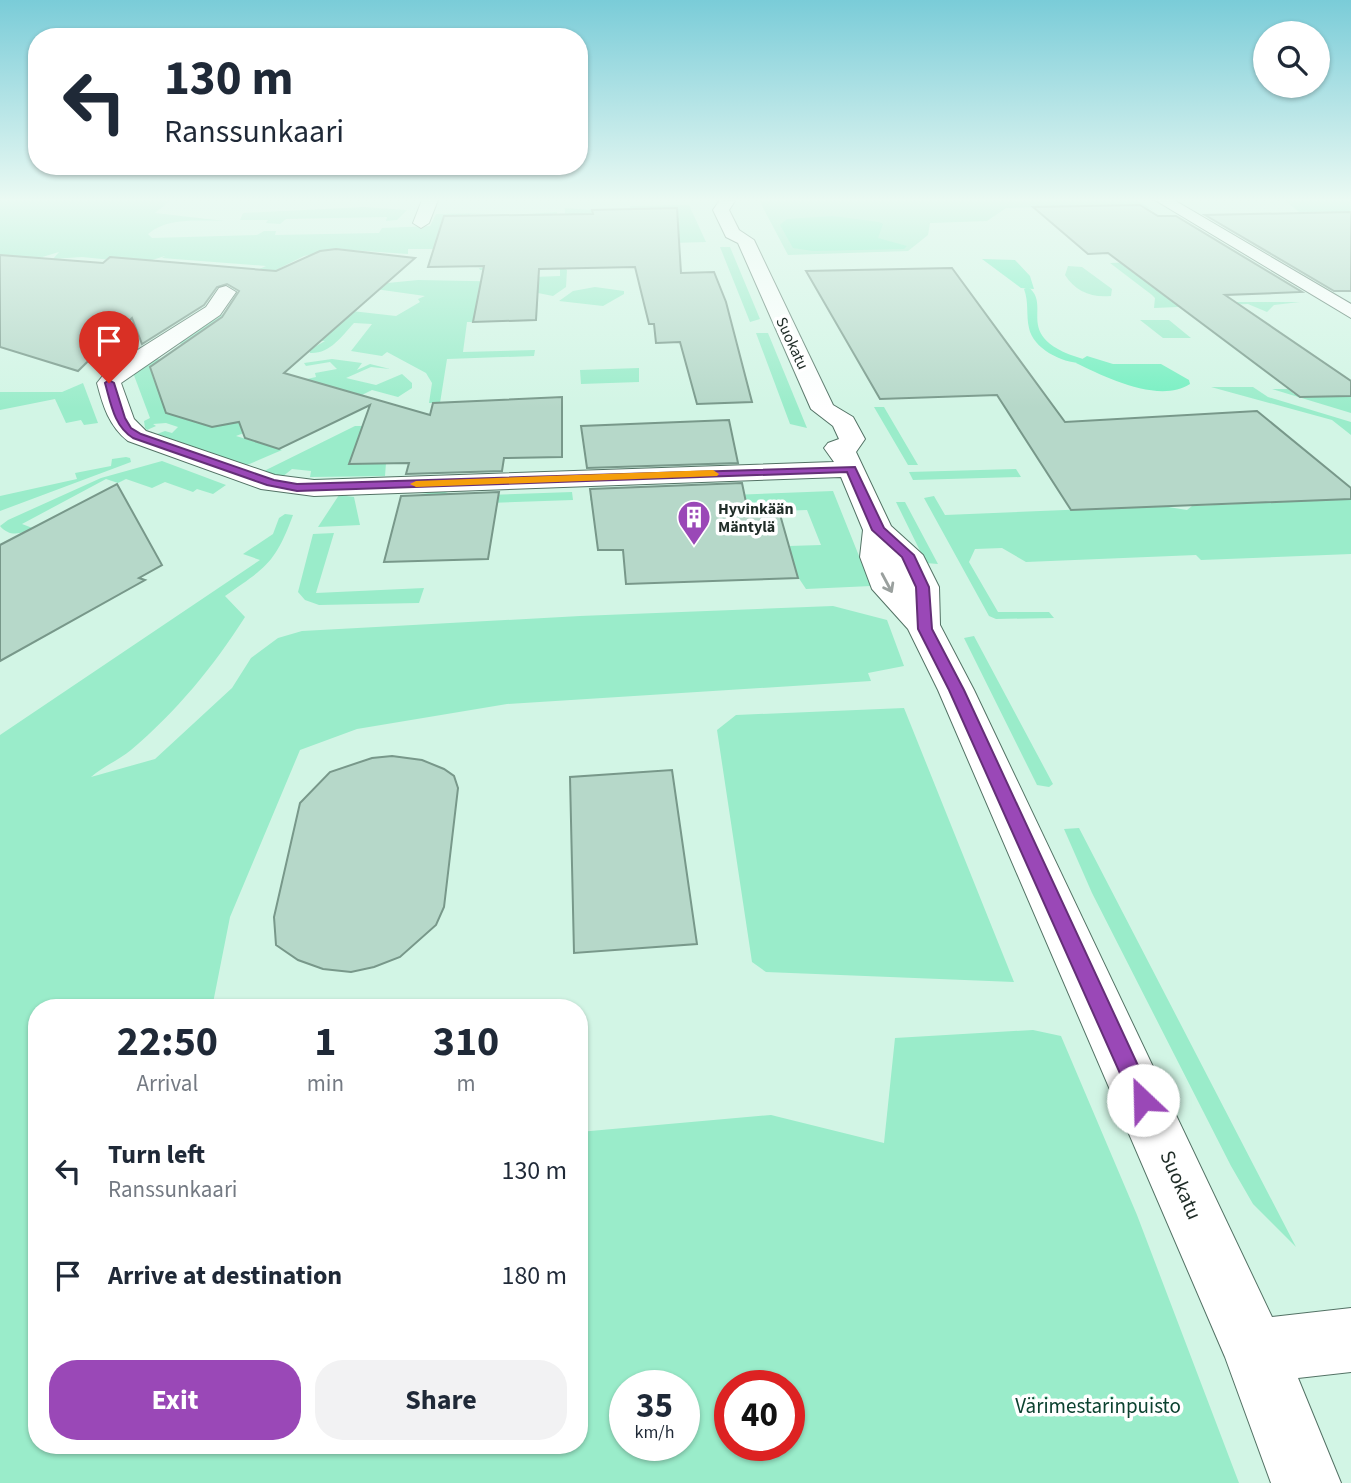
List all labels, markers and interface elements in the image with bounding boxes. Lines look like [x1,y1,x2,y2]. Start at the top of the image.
map controls [1253,21,1330,98]
button: search [1253,21,1330,98]
text: 130 m [164,44,293,114]
icon: left [49,56,140,147]
text: Ranssunkaari [164,109,344,155]
pin [79,311,139,383]
street label: Suokatu [770,314,814,373]
icon: arrive [90,322,128,360]
building icon: Hyvinkään Mäntylä [675,498,713,547]
place label: Hyvinkään Mäntylä [718,498,794,538]
one-way arrow [880,572,894,593]
text: 22:50 [117,1012,218,1072]
text: 1 [314,1012,336,1072]
text: 310 [433,1012,499,1072]
position arrow [1106,1063,1180,1137]
text: Arrival [136,1067,198,1100]
text: min [307,1067,344,1100]
text: m [456,1067,476,1100]
text: Turn left [108,1136,205,1173]
street label: Suokatu [1152,1146,1210,1224]
icon: left [49,1152,87,1190]
text: 130 m [501,1152,567,1189]
text: Ranssunkaari [108,1173,238,1206]
icon: arrive [49,1257,87,1295]
text: Arrive at destination [108,1257,342,1294]
text: 180 m [501,1257,567,1294]
button: Exit [49,1360,301,1440]
button: Share [315,1360,567,1440]
speed limit sign: 40 [714,1370,805,1461]
text: 35 [636,1381,673,1431]
park label: Värimestarinpuisto [1015,1391,1181,1421]
text: km/h [635,1420,674,1445]

